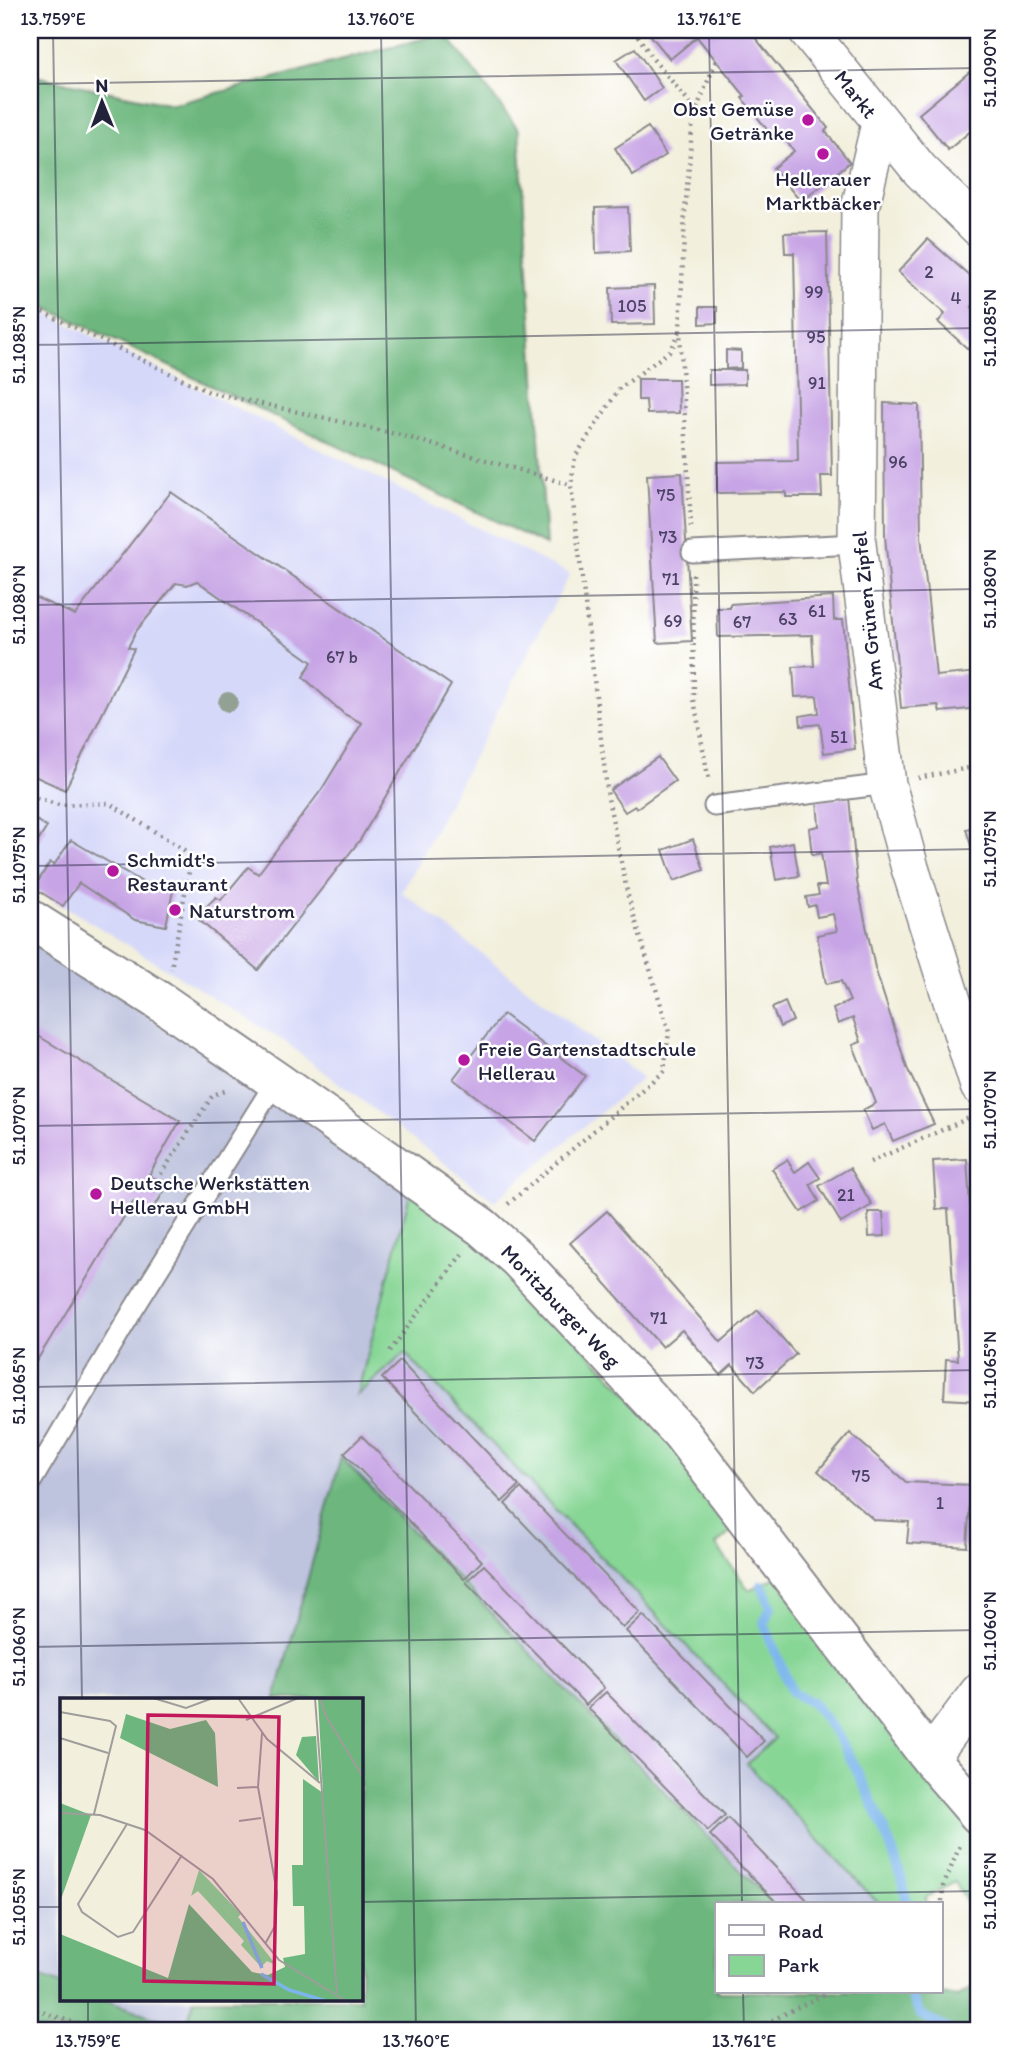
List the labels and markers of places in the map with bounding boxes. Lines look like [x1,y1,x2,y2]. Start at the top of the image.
place label: Obst Gemüse Getränke [673,96,794,145]
marker: Obst Gemüse Getränke [800,112,816,128]
marker: Hellerauer Marktbäcker [815,146,831,162]
place label: Hellerauer Marktbäcker [765,166,881,215]
place label: Schmidt's Restaurant [127,847,228,896]
marker: Schmidt's Restaurant [105,863,121,879]
place label: Naturstrom [189,898,295,923]
marker: Naturstrom [167,902,183,918]
place label: Freie Gartenstadtschule Hellerau [478,1036,696,1085]
marker: Freie Gartenstadtschule Hellerau [456,1052,472,1068]
place label: Deutsche Werkstätten Hellerau GmbH [110,1170,310,1219]
marker: Deutsche Werkstätten Hellerau GmbH [88,1186,104,1202]

